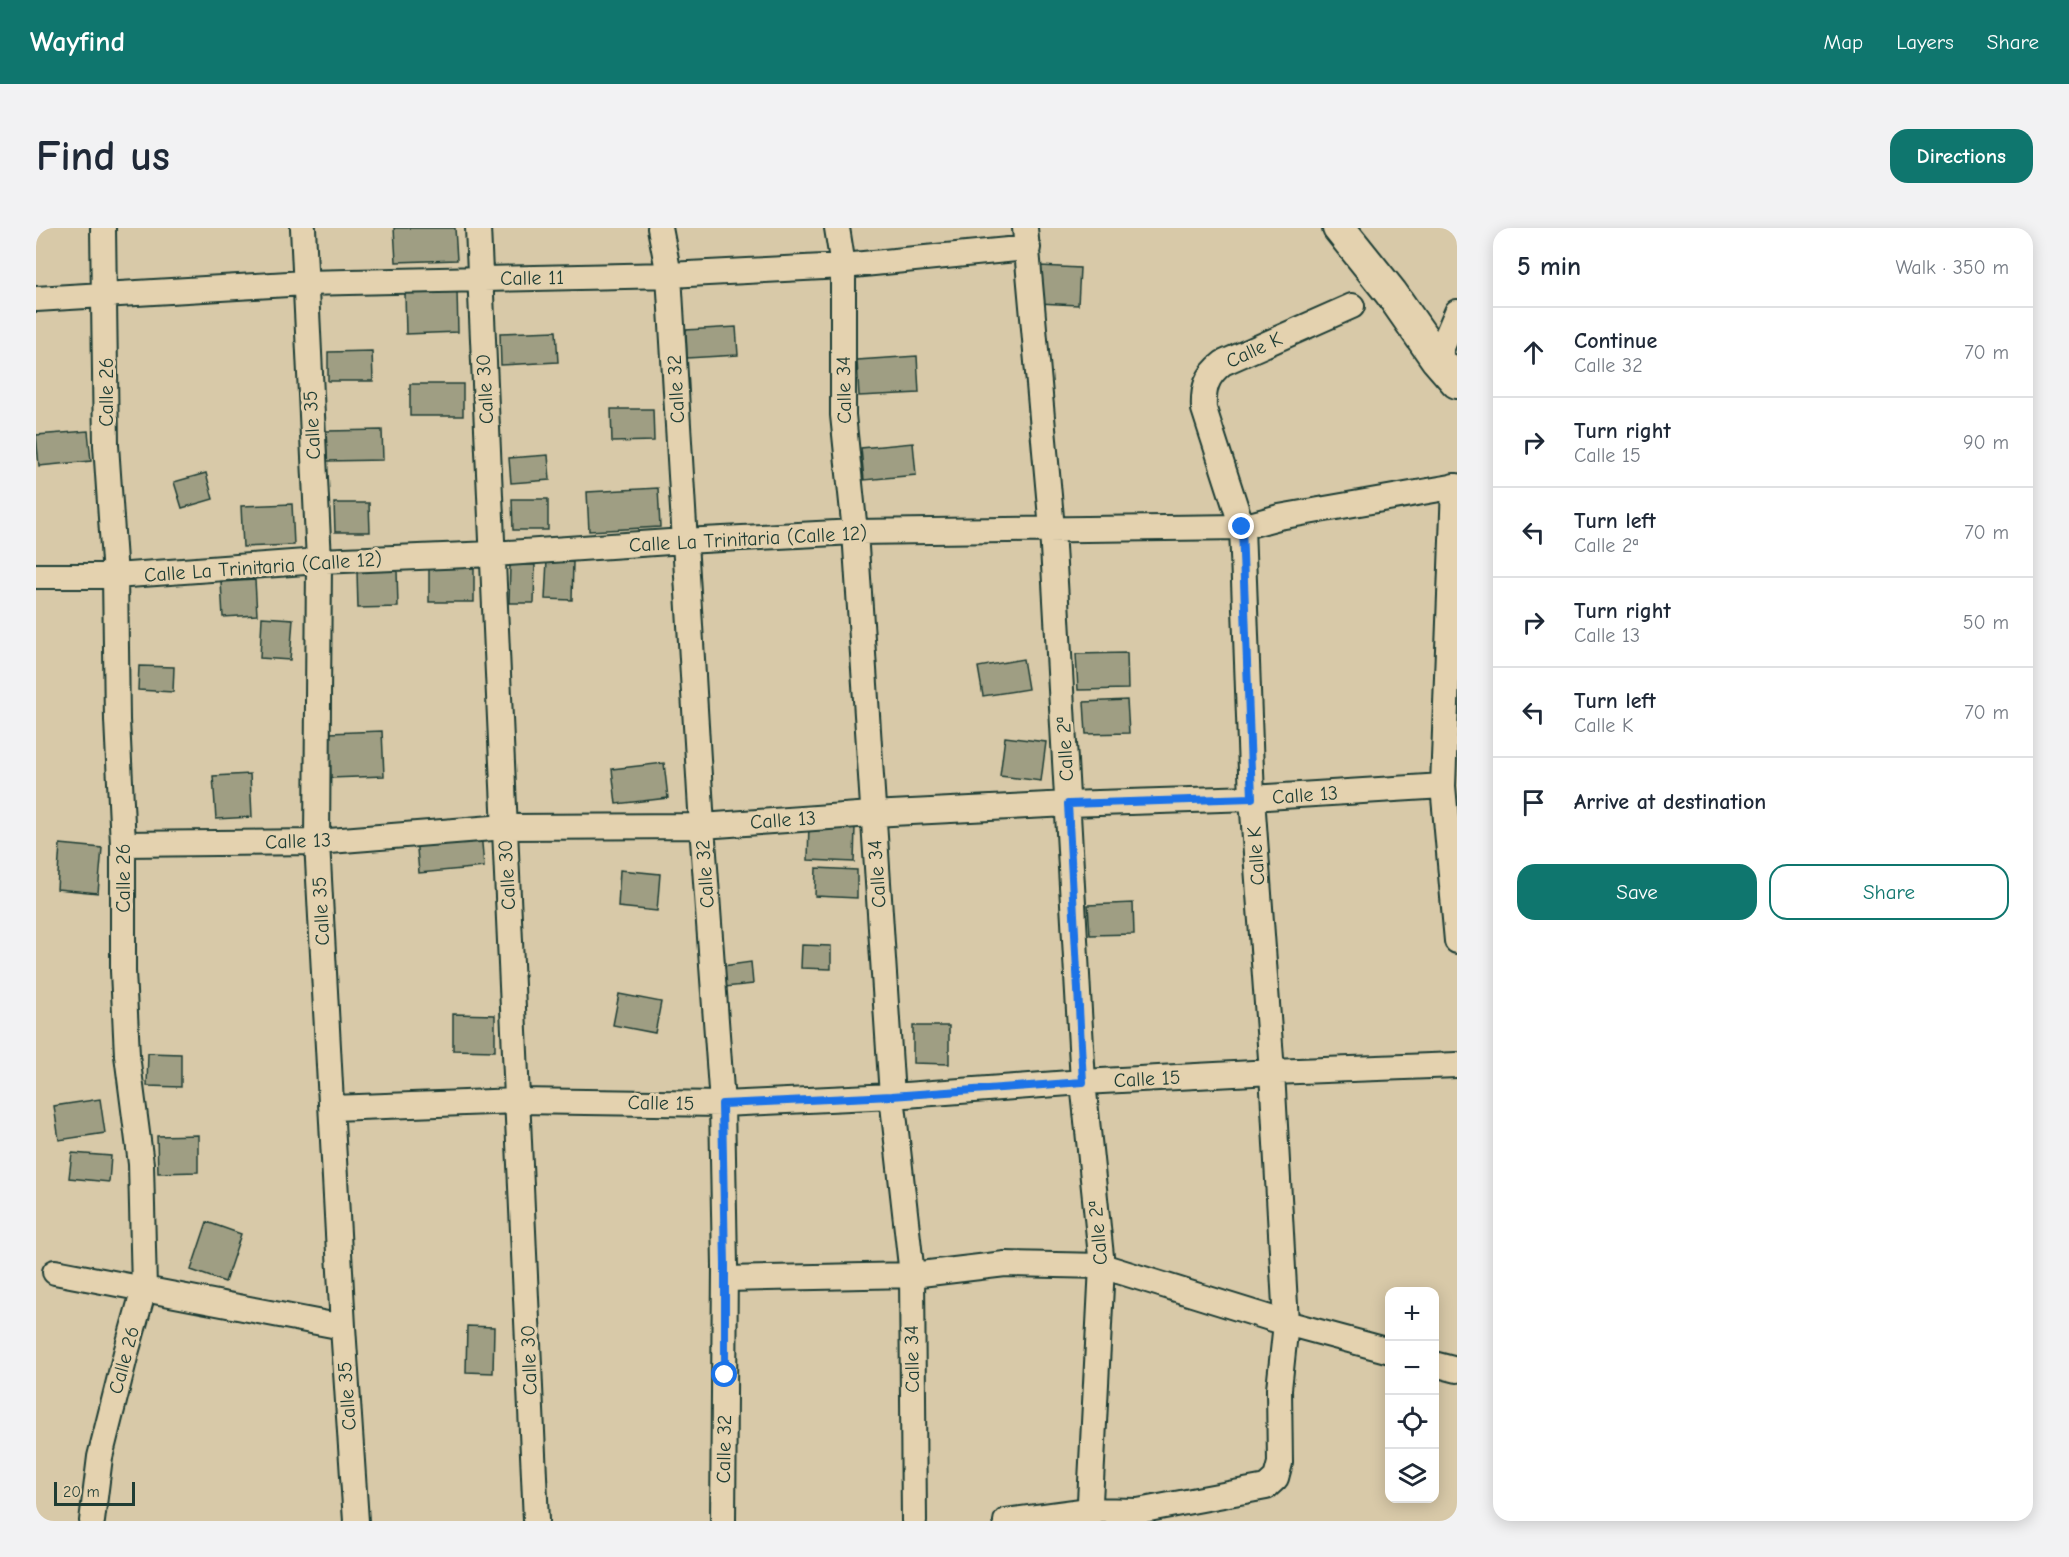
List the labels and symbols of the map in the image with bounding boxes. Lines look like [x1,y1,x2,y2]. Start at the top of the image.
street label: Calle 11 [500,266,564,290]
street label: Calle K [1222,327,1286,373]
street label: Calle 30 [472,353,498,425]
street label: Calle 32 [663,354,689,424]
street label: Calle 34 [832,356,856,424]
street label: Calle 26 [95,357,118,427]
street label: Calle 35 [299,390,325,460]
route end [1228,513,1254,539]
street label: Calle La Trinitaria (Calle 12) [628,521,868,557]
street label: Calle La Trinitaria (Calle 12) [143,547,383,587]
street label: Calle 2ª [1052,716,1078,782]
street label: Calle 13 [1271,781,1339,809]
street label: Calle 13 [749,806,817,834]
street label: Calle K [1242,826,1270,886]
street label: Calle 13 [265,828,331,854]
street label: Calle 30 [494,839,520,911]
street label: Calle 32 [691,839,719,909]
street label: Calle 34 [863,839,891,909]
street label: Calle 26 [112,843,135,913]
street label: Calle 35 [308,876,334,946]
street label: Calle 15 [1113,1066,1181,1092]
street label: Calle 15 [627,1091,695,1115]
street label: Calle 2ª [1084,1200,1112,1266]
street label: Calle 26 [104,1324,144,1396]
street label: Calle 30 [516,1324,542,1396]
street label: Calle 34 [900,1325,924,1393]
street label: Calle 35 [333,1361,361,1431]
route start [711,1361,737,1387]
street label: Calle 32 [712,1414,736,1484]
scale bar [54,1479,135,1506]

